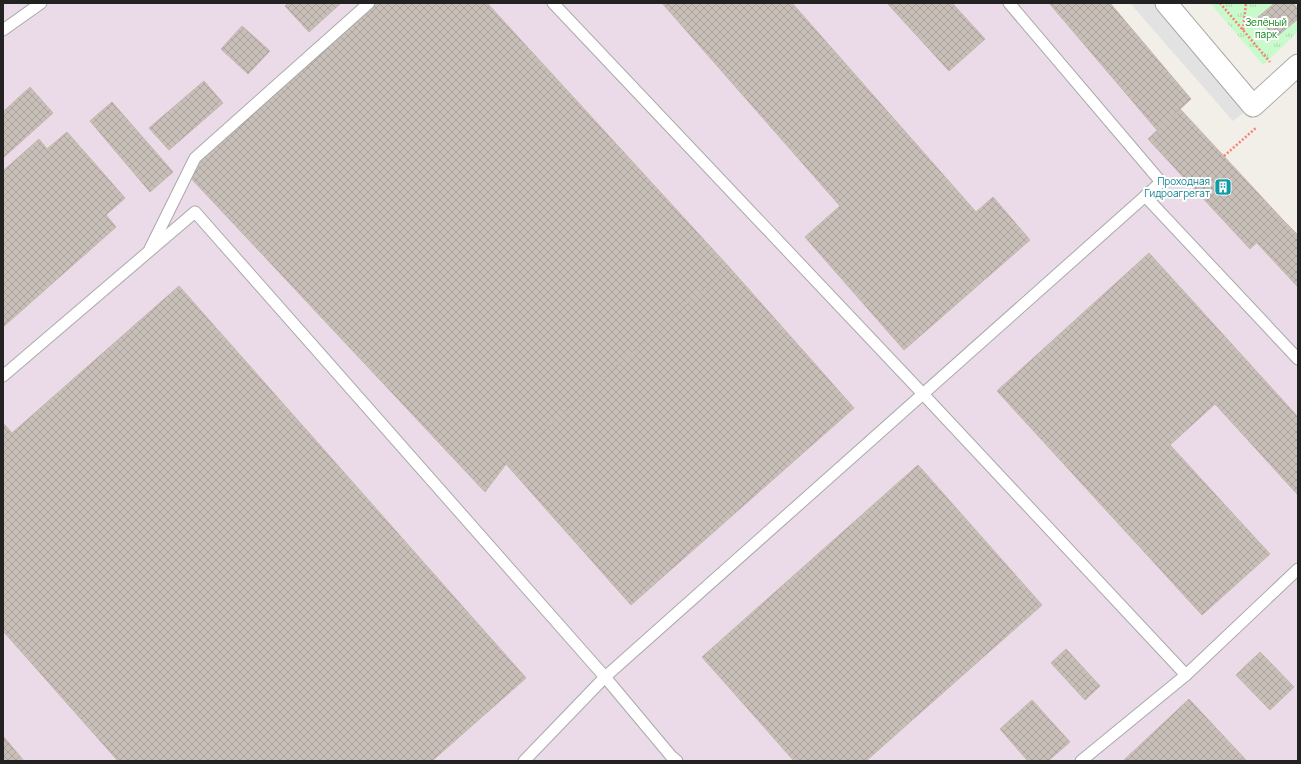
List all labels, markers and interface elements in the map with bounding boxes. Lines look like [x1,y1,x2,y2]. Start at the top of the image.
park label: Зелёный парк [1245,15,1287,41]
place label: Проходная Гидроагрегат [1144,174,1210,200]
building icon: Проходная Гидроагрегат [1213,177,1233,197]

